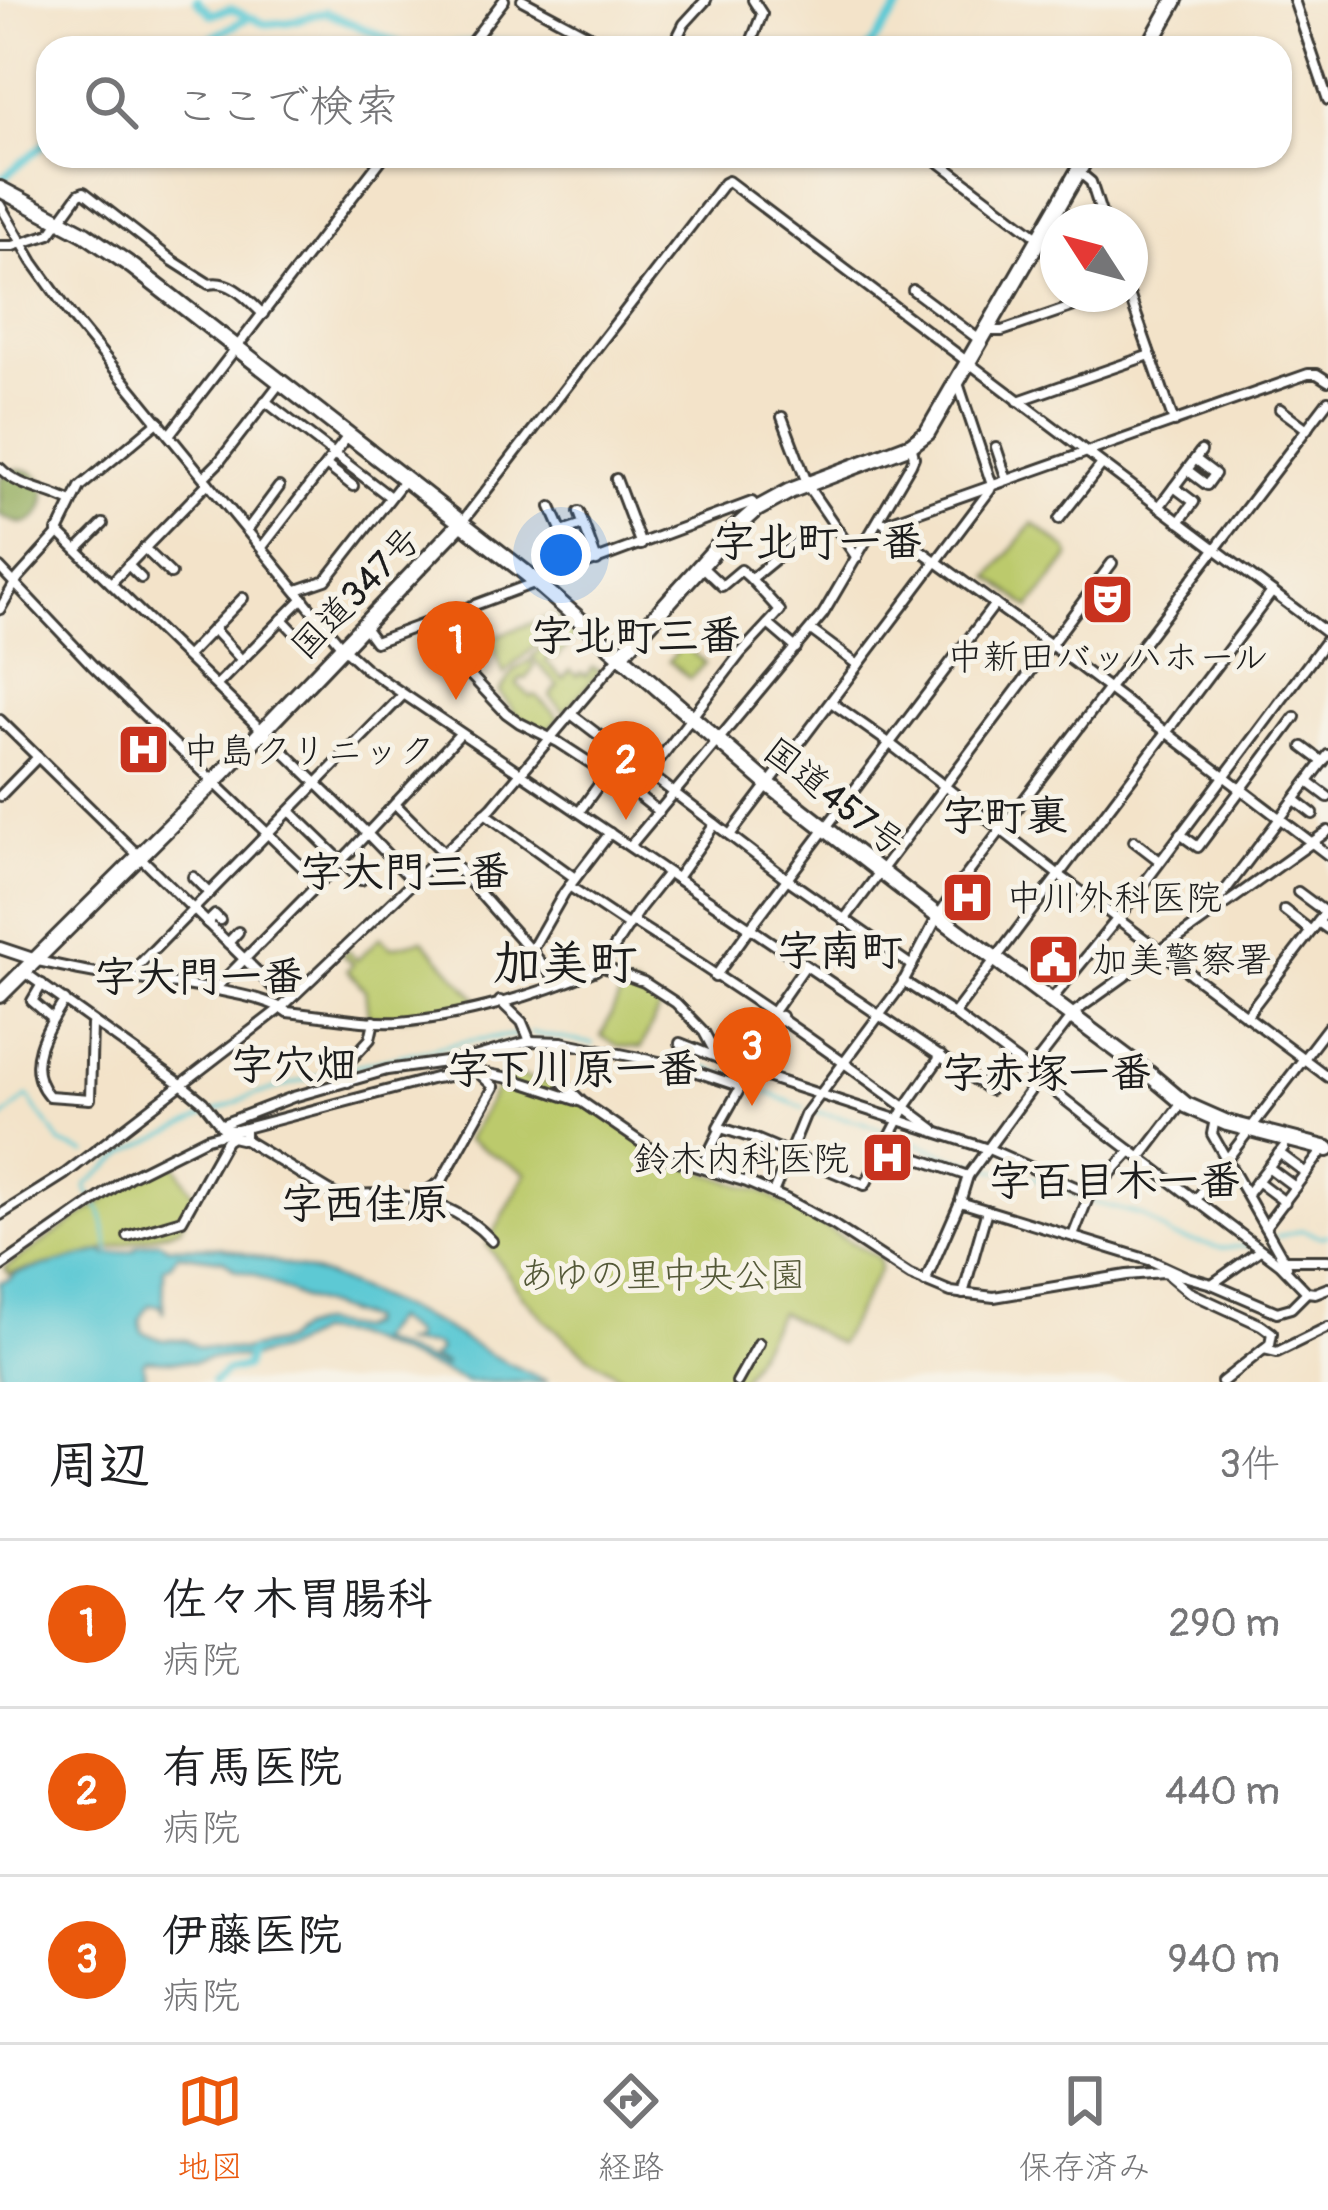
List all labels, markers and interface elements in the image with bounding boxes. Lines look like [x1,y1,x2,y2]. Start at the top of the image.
search box [36,36,1292,168]
icon: search [78,69,144,135]
text: ここで検索 [174,79,399,135]
north arrow [1040,204,1148,312]
street label: 国道347号 [282,517,431,669]
district label: 字北町一番 [713,517,923,569]
your location [531,525,591,585]
theatre icon: 中新田バッハホール [1080,572,1136,628]
pin: 1 [417,601,495,700]
district label: 字北町三番 [531,611,741,663]
place label: 中新田バッハホール [947,635,1269,680]
pin: 2 [587,721,665,820]
hospital icon: 中島クリニック [116,722,172,778]
street label: 国道457号 [754,728,914,866]
place label: 中島クリニック [183,729,435,774]
district label: 字町裏 [942,791,1068,843]
district label: 字大門三番 [300,847,510,899]
hospital icon: 中川外科医院 [939,869,995,925]
place label: 中川外科医院 [1006,876,1222,921]
district label: 字南町 [777,926,903,978]
public building icon: 加美警察署 [1025,931,1081,987]
district label: 加美町 [493,934,637,994]
place label: 加美警察署 [1092,938,1272,983]
district label: 字大門一番 [94,952,304,1004]
pin: 3 [713,1007,791,1106]
district label: 字穴畑 [231,1040,357,1092]
district label: 字下川原一番 [447,1044,699,1096]
district label: 字赤塚一番 [942,1048,1152,1100]
hospital icon: 鈴木内科医院 [860,1130,916,1186]
place label: 鈴木内科医院 [633,1137,849,1182]
district label: 字百目木一番 [989,1156,1241,1208]
district label: 字西佳原 [281,1179,449,1231]
park label: あゆの里中央公園 [519,1253,805,1298]
text: 周辺 [48,1434,150,1498]
text: 3件 [1219,1440,1280,1489]
text: 佐々木胃腸科 [162,1572,432,1628]
text: 1 [79,1599,95,1648]
text: 290 m [1168,1599,1280,1648]
text: 病院 [162,1636,240,1685]
text: 有馬医院 [162,1740,342,1796]
text: 2 [76,1767,98,1816]
text: 440 m [1165,1767,1280,1816]
text: 病院 [162,1804,240,1853]
text: 伊藤医院 [162,1908,342,1964]
text: 3 [76,1935,98,1984]
text: 940 m [1168,1935,1280,1984]
text: 病院 [162,1972,240,2021]
tab: 地図 [177,2068,243,2188]
tab: 経路 [598,2068,664,2188]
tab: 保存済み [1019,2068,1151,2188]

